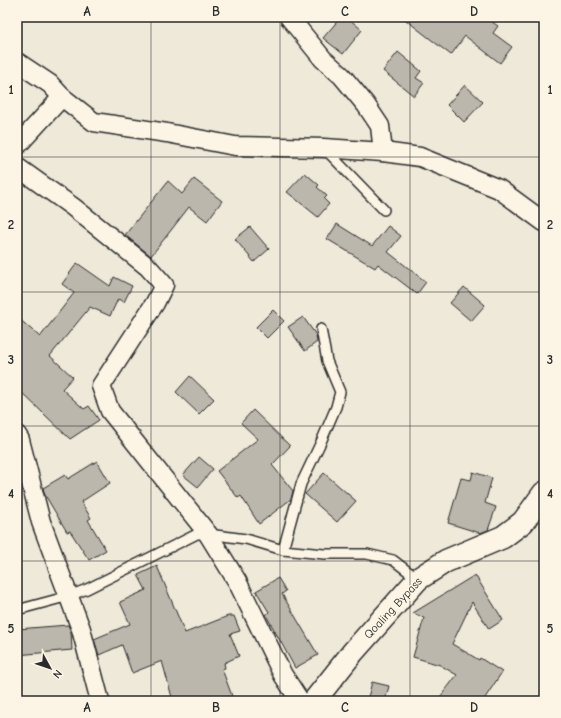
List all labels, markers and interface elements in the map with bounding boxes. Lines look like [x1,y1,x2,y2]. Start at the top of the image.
text: A [83,4,91,19]
text: B [212,4,220,19]
text: C [341,4,349,19]
text: D [470,4,478,19]
text: 1 [8,82,14,97]
text: 1 [547,82,553,97]
text: 2 [8,217,14,232]
text: 2 [547,217,553,232]
text: 3 [8,352,14,367]
text: 3 [547,352,553,367]
text: 4 [8,486,14,501]
text: 4 [547,486,553,501]
street label: Qoaling Bypass [361,574,425,642]
text: 5 [8,621,15,636]
text: 5 [547,621,554,636]
north arrow [30,648,70,688]
text: N [50,667,65,681]
text: A [83,700,91,715]
text: B [212,700,220,715]
text: C [341,700,349,715]
text: D [470,700,478,715]

